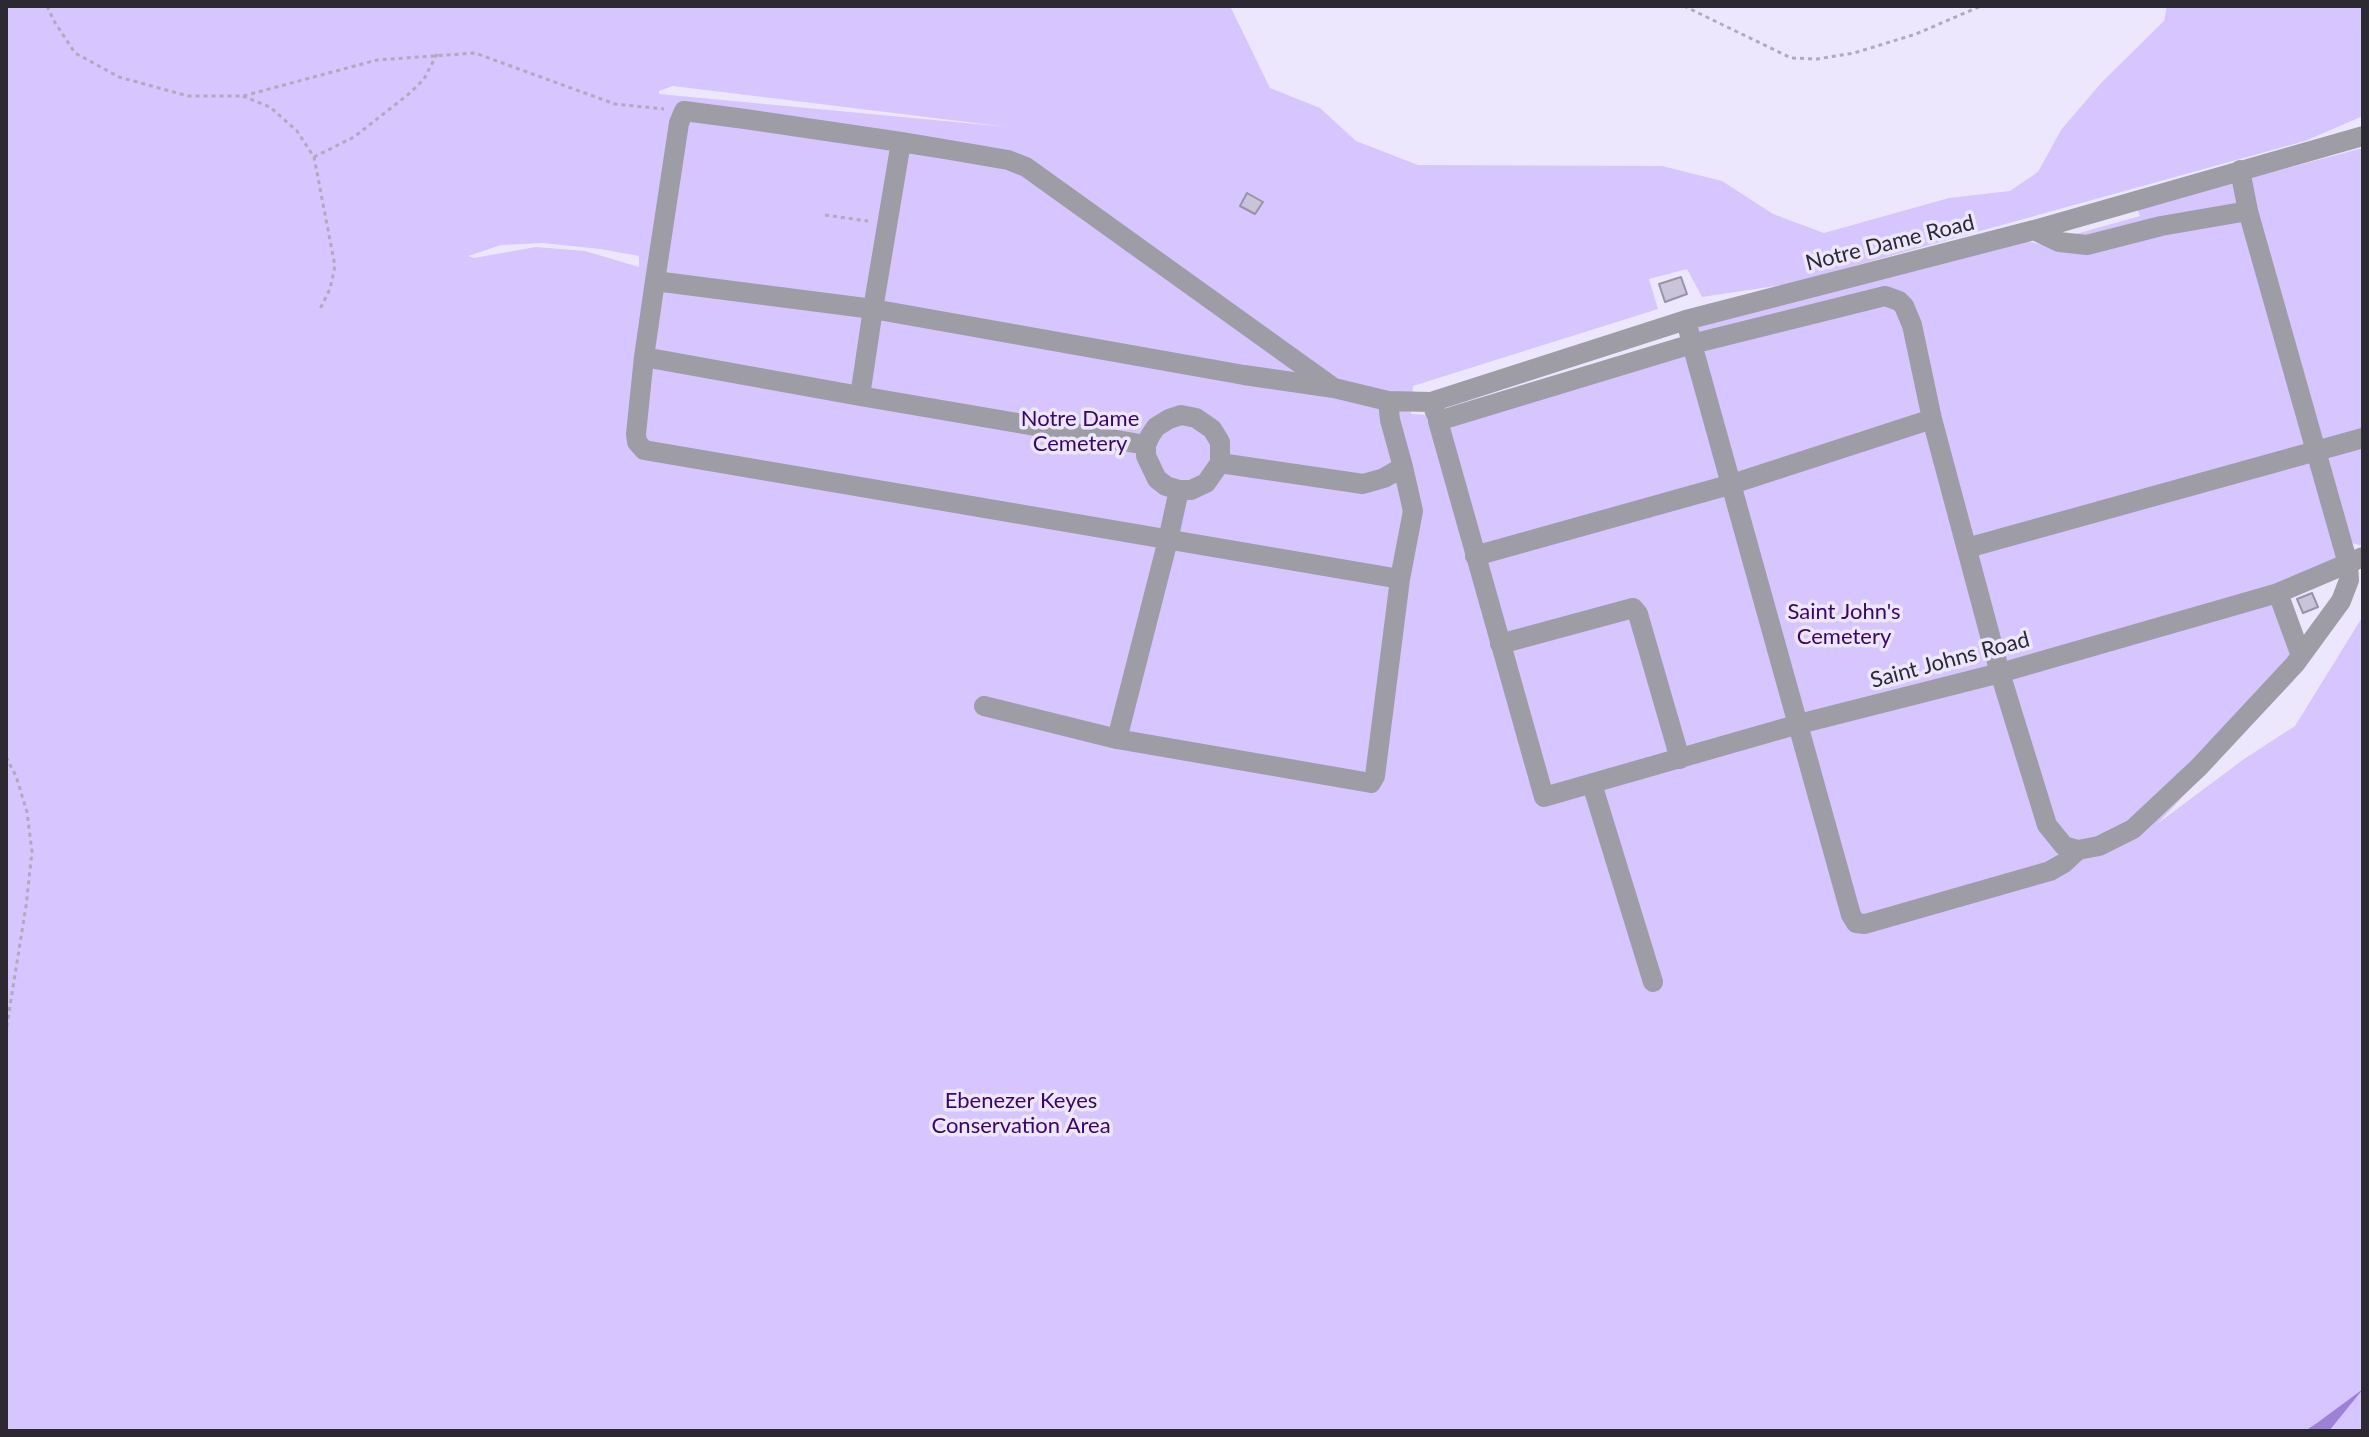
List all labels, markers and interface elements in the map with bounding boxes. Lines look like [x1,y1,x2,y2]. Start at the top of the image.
street label: Notre Dame Road [1803,209,1977,277]
park label: Notre Dame Cemetery [1021,406,1139,458]
park label: Saint John's Cemetery [1787,599,1901,650]
street label: Saint Johns Road [1868,626,2032,694]
park label: Ebenezer Keyes Conservation Area [931,1088,1111,1140]

